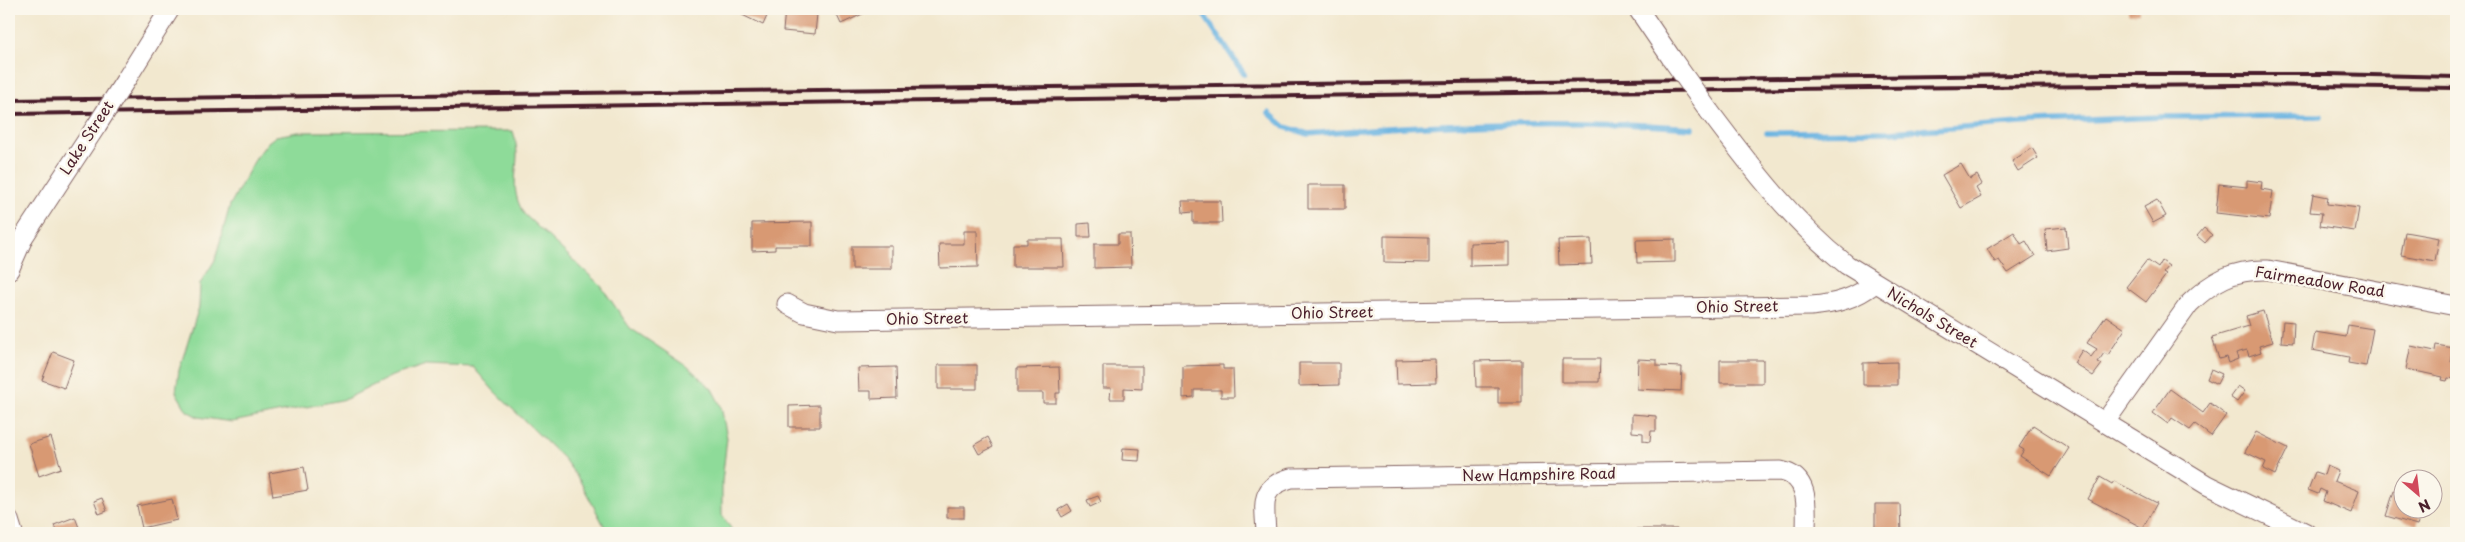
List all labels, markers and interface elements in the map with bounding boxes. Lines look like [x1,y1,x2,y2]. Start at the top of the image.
street label: Lake Street [53,95,118,179]
street label: Fairmeadow Road [2254,259,2387,302]
street label: Nichols Street [1883,281,1982,353]
street label: Ohio Street [1696,293,1778,318]
street label: Ohio Street [1291,299,1373,324]
street label: Ohio Street [886,305,968,330]
street label: New Hampshire Road [1462,461,1616,486]
north arrow [2392,470,2442,520]
text: N [2415,494,2434,518]

